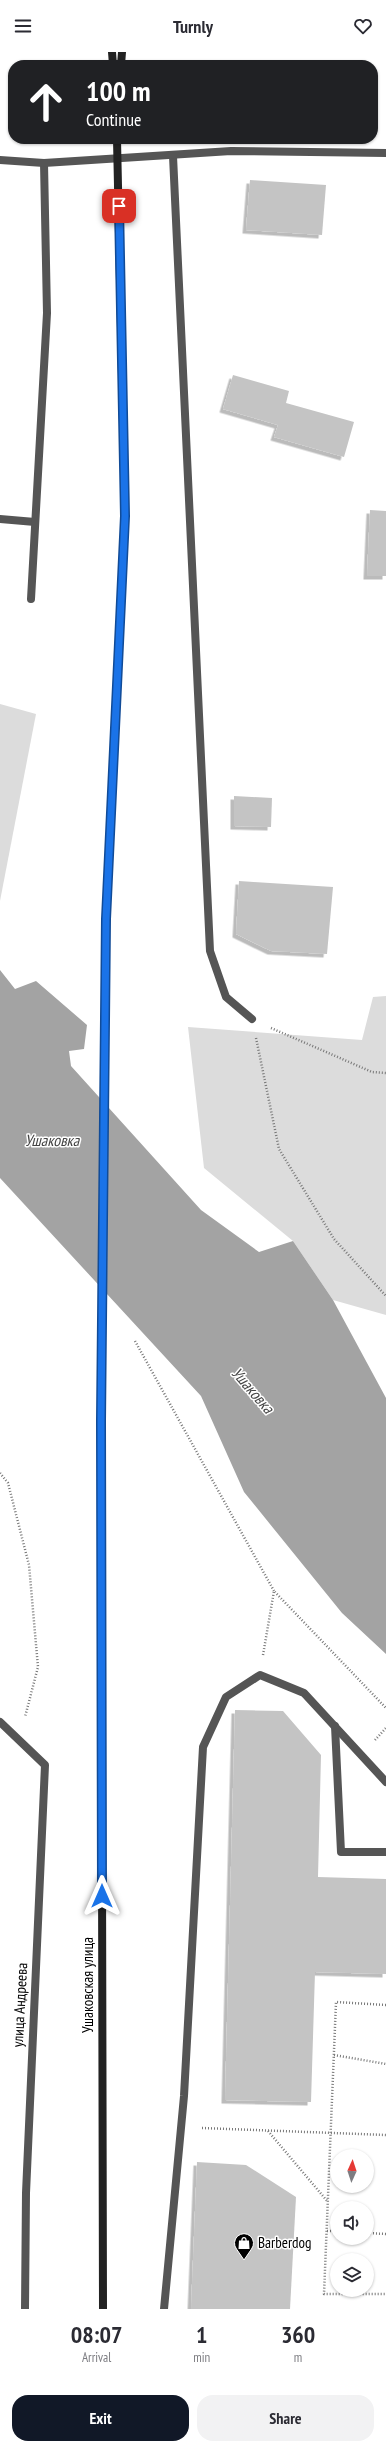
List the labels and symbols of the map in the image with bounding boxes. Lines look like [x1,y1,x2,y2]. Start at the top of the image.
pin [102,189,136,223]
water label: Ушаковка [25,1130,81,1150]
water label: Ушаковка [228,1363,279,1418]
position arrow [81,1875,123,1917]
street label: Ушаковская улица [78,1937,97,2033]
street label: улица Андреева [8,1962,31,2048]
north arrow [330,2149,374,2193]
shop icon: Barberdog [233,2232,255,2260]
place label: Barberdog [258,2233,311,2252]

